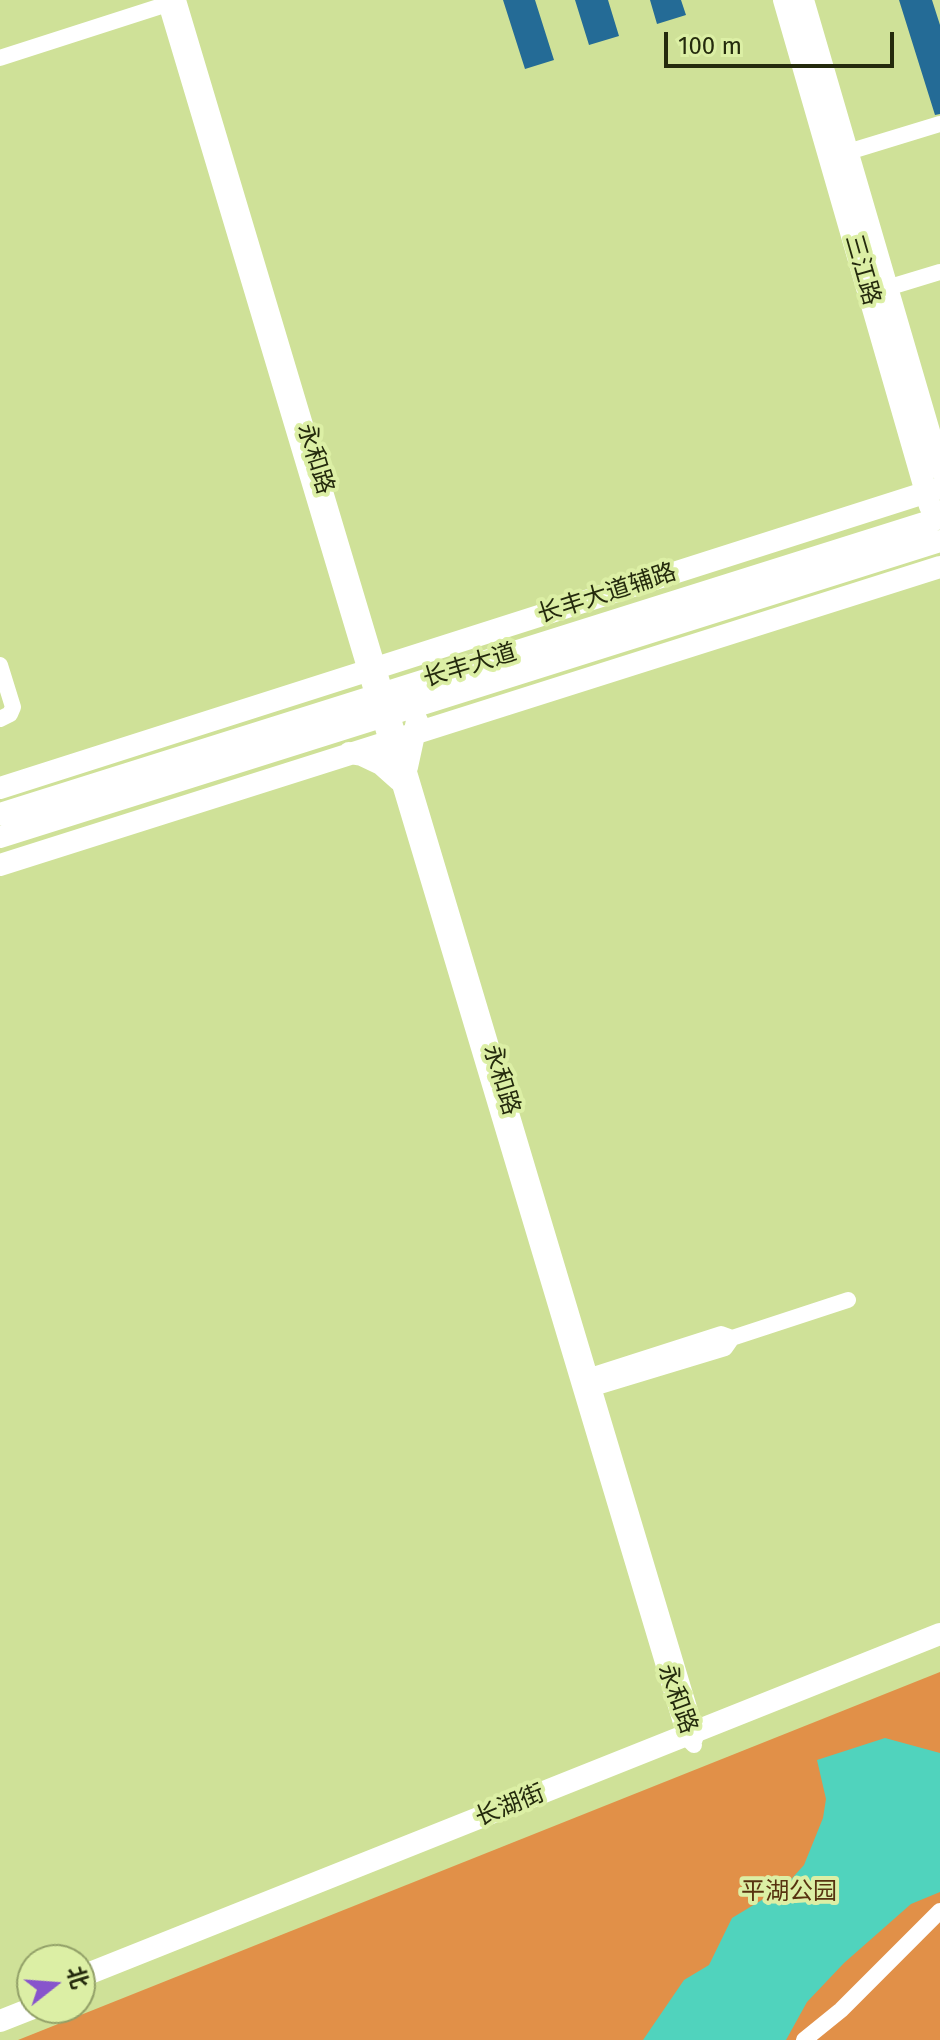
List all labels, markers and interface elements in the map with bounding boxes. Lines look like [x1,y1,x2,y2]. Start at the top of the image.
scale bar [668,16,898,66]
text: 100 m [678,32,742,60]
street label: 三江路 [838,231,886,309]
street label: 永和路 [291,420,339,498]
street label: 长丰大道辅路 [534,558,680,630]
street label: 长丰大道 [420,638,520,694]
street label: 永和路 [477,1041,525,1119]
street label: 永和路 [651,1660,703,1738]
street label: 长湖街 [471,1779,549,1833]
park label: 平湖公园 [741,1878,837,1906]
north arrow [16,1944,96,2024]
text: 北 [61,1963,94,1992]

